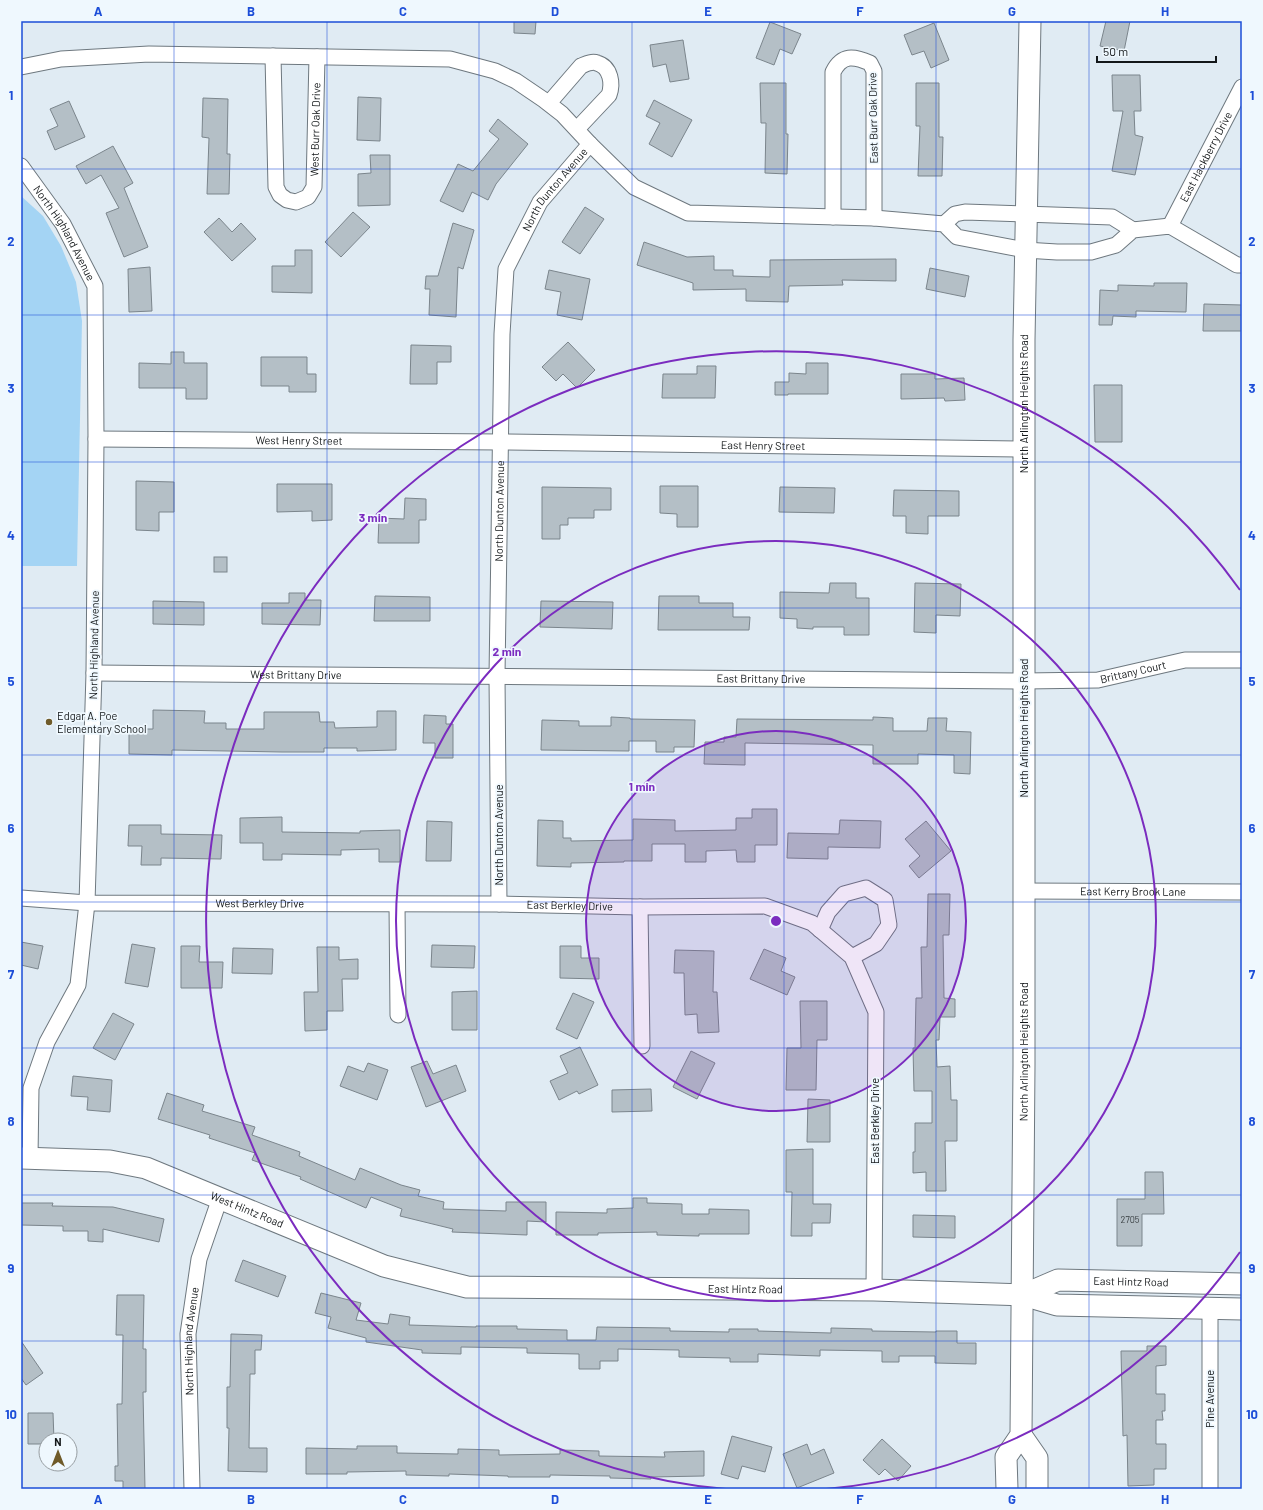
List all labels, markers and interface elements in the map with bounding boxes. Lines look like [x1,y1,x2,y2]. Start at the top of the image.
text: A [94,3,103,19]
text: B [247,3,255,19]
text: C [399,3,407,19]
text: D [551,3,559,19]
text: E [704,3,712,19]
text: F [856,3,864,19]
text: G [1008,3,1016,19]
text: H [1161,3,1169,19]
scale bar [1097,38,1216,64]
text: 50 m [1103,44,1128,58]
street label: East Burr Oak Drive [865,72,880,164]
street label: West Burr Oak Drive [307,82,322,177]
text: 1 [9,87,13,103]
text: 1 [1250,87,1254,103]
street label: East Hackberry Drive [1177,109,1234,204]
street label: North Dunton Avenue [519,145,590,233]
street label: North Highland Avenue [31,183,98,283]
text: 2 [7,233,15,249]
text: 2 [1248,233,1256,249]
street label: North Arlington Heights Road [1017,334,1030,473]
text: 3 [7,380,15,396]
text: 3 [1248,380,1256,396]
street label: West Henry Street [255,433,343,447]
street label: East Henry Street [721,438,805,452]
street label: North Dunton Avenue [492,460,506,562]
text: 3 min [359,510,387,524]
text: 4 [7,527,15,543]
text: 4 [1248,527,1256,543]
street label: North Highland Avenue [86,590,101,699]
text: 2 min [493,644,521,658]
street label: North Arlington Heights Road [1017,658,1030,798]
street label: Brittany Court [1099,658,1167,685]
street label: West Brittany Drive [250,667,342,681]
street label: East Brittany Drive [716,671,806,685]
text: 5 [7,673,15,689]
text: 5 [1248,673,1256,689]
place label: Edgar A. Poe Elementary School [57,709,147,735]
marker: Edgar A. Poe Elementary School [44,717,54,727]
text: 1 min [629,779,655,793]
street label: North Dunton Avenue [492,784,505,886]
text: 6 [8,820,15,836]
text: 6 [1249,820,1256,836]
street label: East Kerry Brook Lane [1080,884,1186,898]
street label: West Berkley Drive [215,896,304,910]
street label: East Berkley Drive [527,898,613,912]
centre of rings [769,914,783,928]
text: 7 [8,966,15,982]
text: 7 [1249,966,1256,982]
street label: North Arlington Heights Road [1017,982,1030,1121]
street label: East Berkley Drive [868,1078,881,1164]
text: 8 [7,1113,15,1129]
text: 8 [1248,1113,1256,1129]
street label: West Hintz Road [209,1188,286,1230]
house number: 2705 [1121,1214,1140,1225]
text: 9 [8,1260,15,1276]
text: 9 [1249,1260,1256,1276]
street label: East Hintz Road [1093,1274,1169,1288]
street label: East Hintz Road [708,1282,783,1295]
street label: North Highland Avenue [181,1286,201,1396]
street label: Pine Avenue [1203,1370,1216,1428]
text: 10 [5,1406,17,1422]
text: 10 [1246,1406,1258,1422]
north arrow [38,1432,78,1472]
text: N [54,1435,62,1448]
text: A [94,1491,103,1507]
text: B [247,1491,255,1507]
text: C [399,1491,407,1507]
text: D [551,1491,559,1507]
text: E [704,1491,712,1507]
text: F [856,1491,864,1507]
text: G [1008,1491,1016,1507]
text: H [1161,1491,1169,1507]

